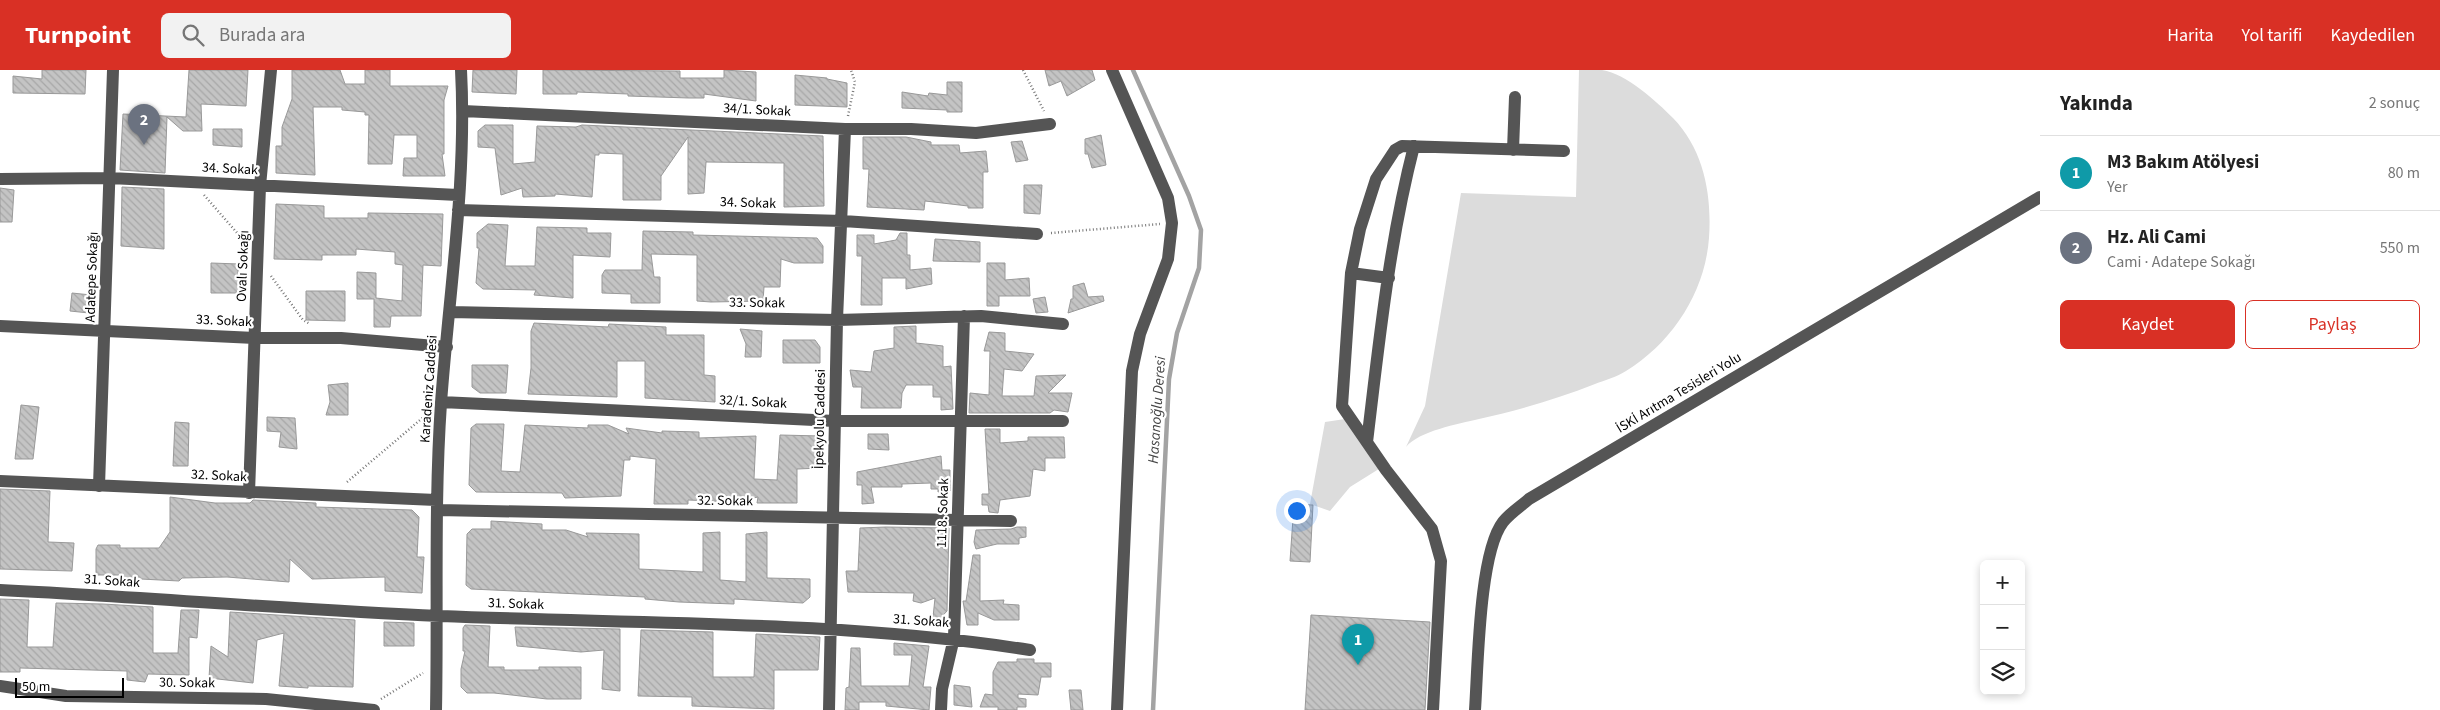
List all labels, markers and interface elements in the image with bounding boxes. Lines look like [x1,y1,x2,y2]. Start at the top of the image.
search box [161,13,511,58]
text: Turnpoint [25,18,131,53]
icon: search [179,21,207,49]
text: Burada ara [219,22,305,49]
text: Harita [2167,23,2214,48]
text: Yol tarifi [2242,23,2302,48]
text: Kaydedilen [2330,23,2415,48]
text: Yakında [2060,88,2133,118]
text: 2 sonuç [2369,92,2420,114]
street label: 34/1. Sokak [723,98,791,122]
pin: 2 [128,104,160,145]
text: M3 Bakım Atölyesi [2107,149,2259,176]
street label: 34. Sokak [201,158,259,180]
text: 1 [2072,162,2080,184]
text: 80 m [2388,162,2420,184]
text: Yer [2107,176,2127,198]
street label: 34. Sokak [720,192,776,214]
text: Hz. Ali Cami [2107,224,2206,251]
street label: Ovalı Sokağı [232,230,254,302]
street label: Adatepe Sokağı [80,231,104,323]
text: 2 [2072,237,2080,259]
text: 550 m [2380,237,2420,259]
text: Cami · Adatepe Sokağı [2107,251,2255,273]
street label: 33. Sokak [729,293,785,313]
button: Kaydet [2060,300,2235,349]
button: Paylaş [2245,300,2420,349]
street label: 33. Sokak [195,310,253,332]
street label: Karadeniz Caddesi [415,334,443,444]
street label: İSKİ Arıtma Tesisleri Yolu [1613,348,1745,438]
water label: Hasanoğlu Deresi [1143,355,1171,464]
street label: İpekyolu Caddesi [809,369,831,469]
street label: 32/1. Sokak [719,390,787,414]
street label: 32. Sokak [190,465,248,487]
street label: 1118. Sokak [932,478,954,548]
street label: 32. Sokak [697,491,753,511]
your location [1284,498,1310,524]
map controls [1980,560,2025,695]
button: + [1980,560,2025,605]
street label: 31. Sokak [83,569,141,593]
street label: 31. Sokak [488,593,544,615]
button: − [1980,605,2025,650]
street label: 31. Sokak [892,609,950,633]
pin: 1 [1342,624,1374,665]
button: layers [1980,650,2025,695]
street label: 30. Sokak [159,673,215,693]
scale bar [15,675,124,698]
text: 50 m [22,677,50,697]

